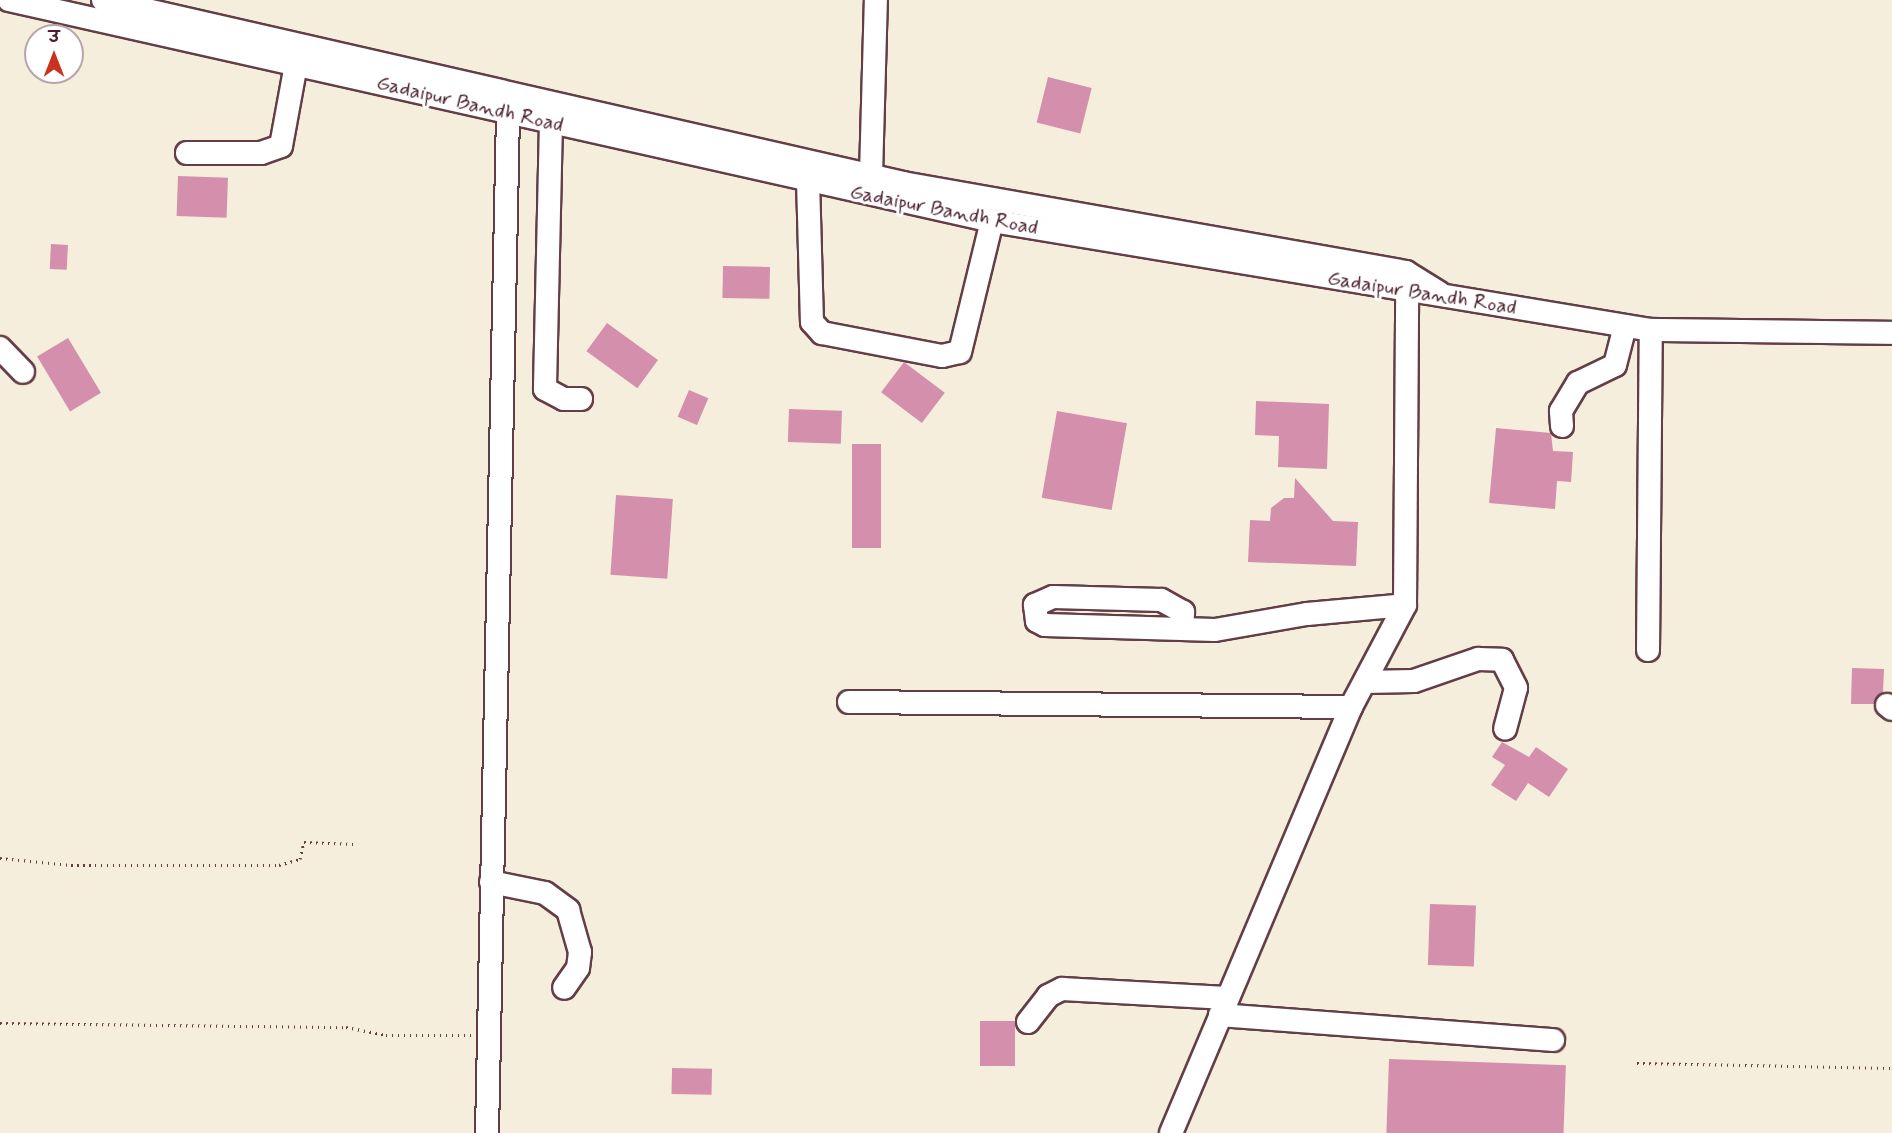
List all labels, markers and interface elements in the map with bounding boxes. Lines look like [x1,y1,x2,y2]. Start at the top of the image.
north arrow [24,24,84,84]
text: उ [49,27,59,48]
street label: Gadaipur Bandh Road [376,71,564,137]
street label: Gadaipur Bandh Road [850,180,1038,240]
street label: Gadaipur Bandh Road [1328,266,1516,320]

